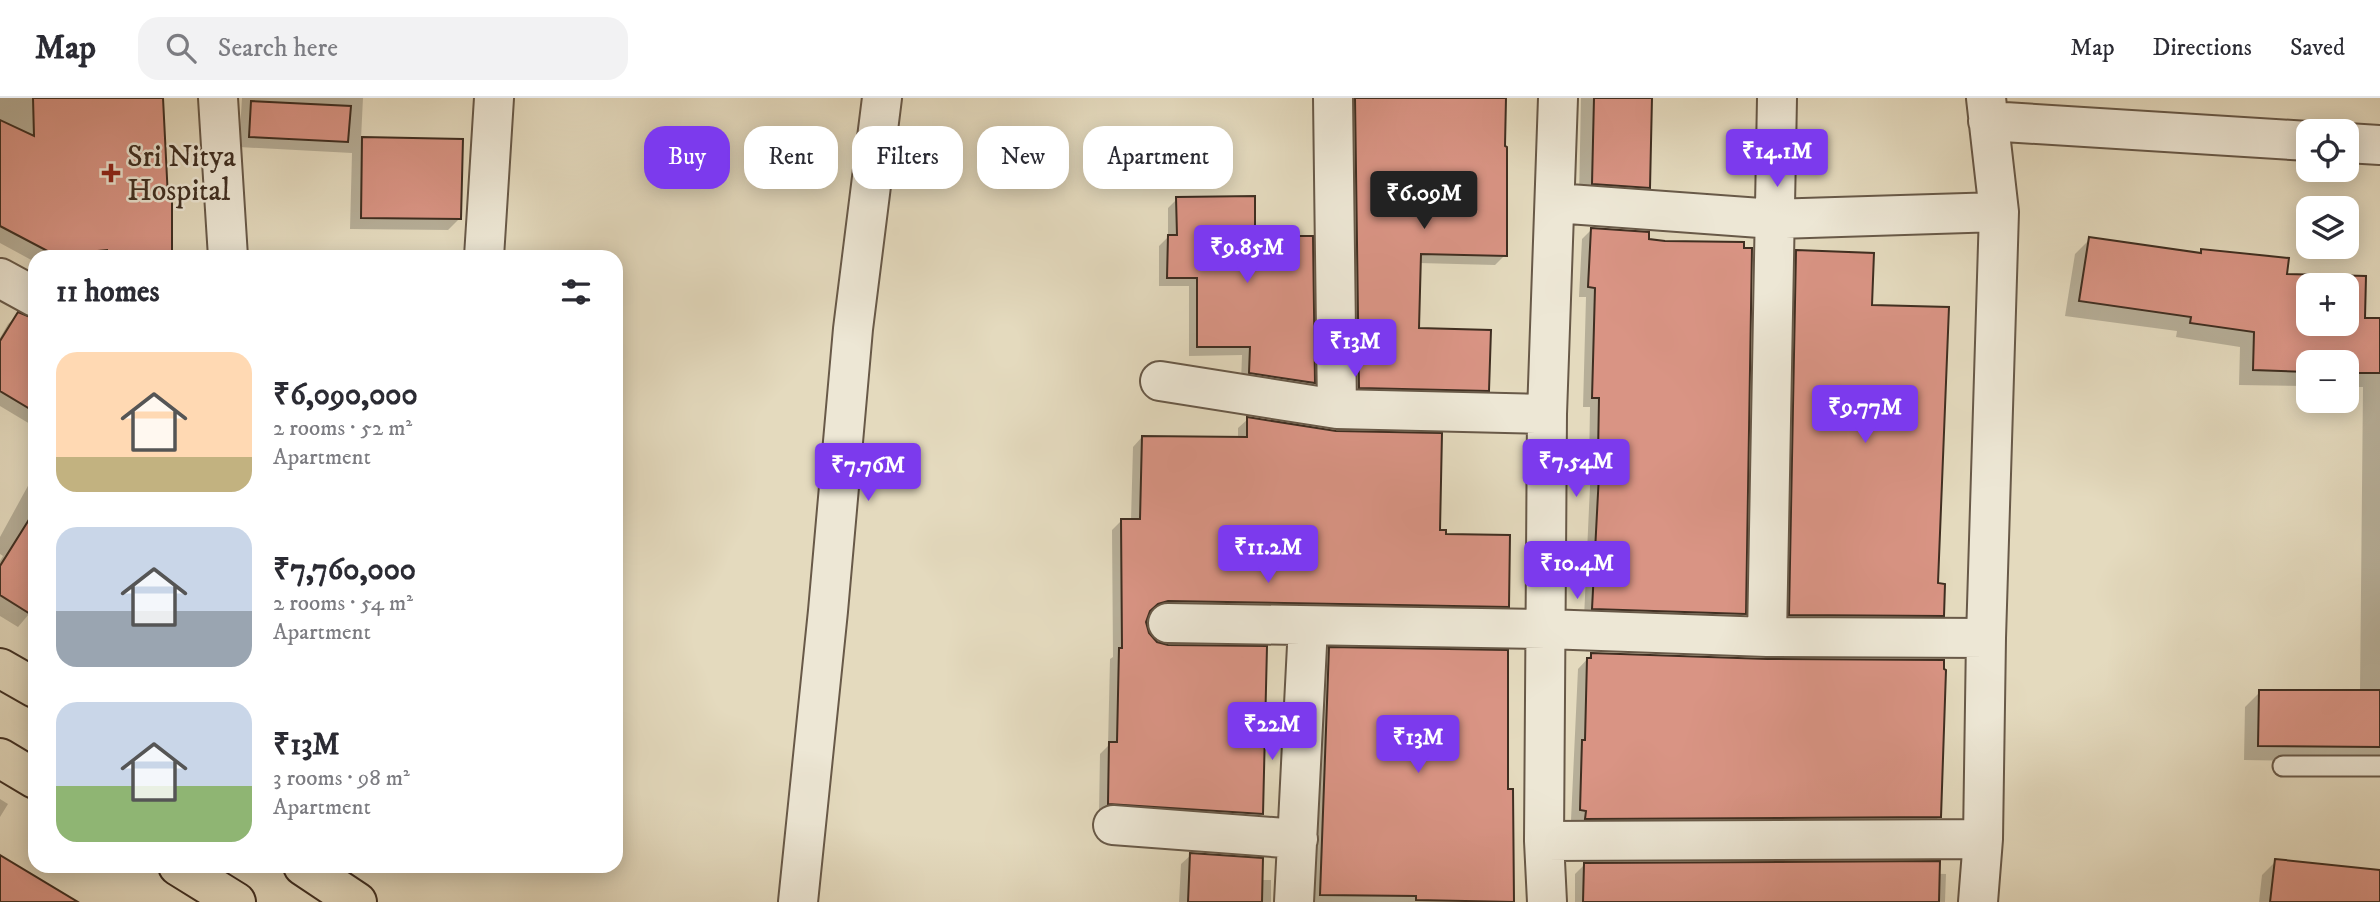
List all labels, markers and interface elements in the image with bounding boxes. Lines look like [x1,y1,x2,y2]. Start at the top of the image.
search box [138,17,628,80]
text: Map [35,28,96,69]
icon: search [162,29,200,67]
text: Search here [218,32,338,65]
text: Map [2070,33,2115,63]
text: Directions [2153,33,2252,63]
text: Saved [2290,33,2345,63]
map controls [2296,119,2359,413]
button: locate [2296,119,2359,182]
chip: Buy [644,126,730,189]
chip: Rent [744,126,838,189]
chip: Filters [852,126,963,189]
chip: New [977,126,1069,189]
chip: Apartment [1083,126,1233,189]
pin: ₹14.1M [1720,130,1834,189]
text: ₹14.1M [1742,137,1812,166]
place label: Sri Nitya Hospital [127,139,236,210]
marker: Sri Nitya Hospital [101,163,121,183]
pin: ₹6.09M [1367,172,1481,231]
text: ₹6.09M [1386,179,1462,208]
button: layers [2296,196,2359,259]
pin: ₹9.85M [1190,226,1304,285]
text: ₹9.85M [1210,233,1284,262]
icon: filters [557,273,595,311]
button: + [2296,273,2359,336]
text: 11 homes [56,274,160,311]
pin: ₹13M [1314,320,1396,379]
text: ₹13M [1329,327,1381,356]
button: − [2296,350,2359,413]
text: ₹6,090,000 [273,377,418,414]
icon: home [112,380,196,464]
pin: ₹9.77M [1808,386,1922,445]
text: ₹9.77M [1828,393,1902,422]
text: 2 rooms · 52 m² [273,414,412,443]
pin: ₹7.54M [1519,440,1633,499]
text: Apartment [273,443,371,472]
pin: ₹7.76M [811,444,925,503]
text: ₹7.54M [1539,447,1613,476]
text: ₹7.76M [831,451,905,480]
pin: ₹11.2M [1211,526,1325,585]
text: ₹11.2M [1234,533,1302,562]
pin: ₹10.4M [1520,542,1634,601]
text: ₹10.4M [1540,549,1614,578]
text: ₹7,760,000 [273,552,416,589]
icon: home [112,555,196,639]
text: 2 rooms · 54 m² [273,589,413,618]
text: Apartment [273,618,371,647]
pin: ₹22M [1231,702,1313,762]
text: ₹22M [1244,710,1300,739]
pin: ₹13M [1377,716,1459,775]
text: ₹13M [1392,723,1444,752]
text: ₹13M [273,727,340,764]
icon: home [112,730,196,814]
text: 3 rooms · 98 m² [273,764,410,793]
text: Apartment [273,793,371,822]

